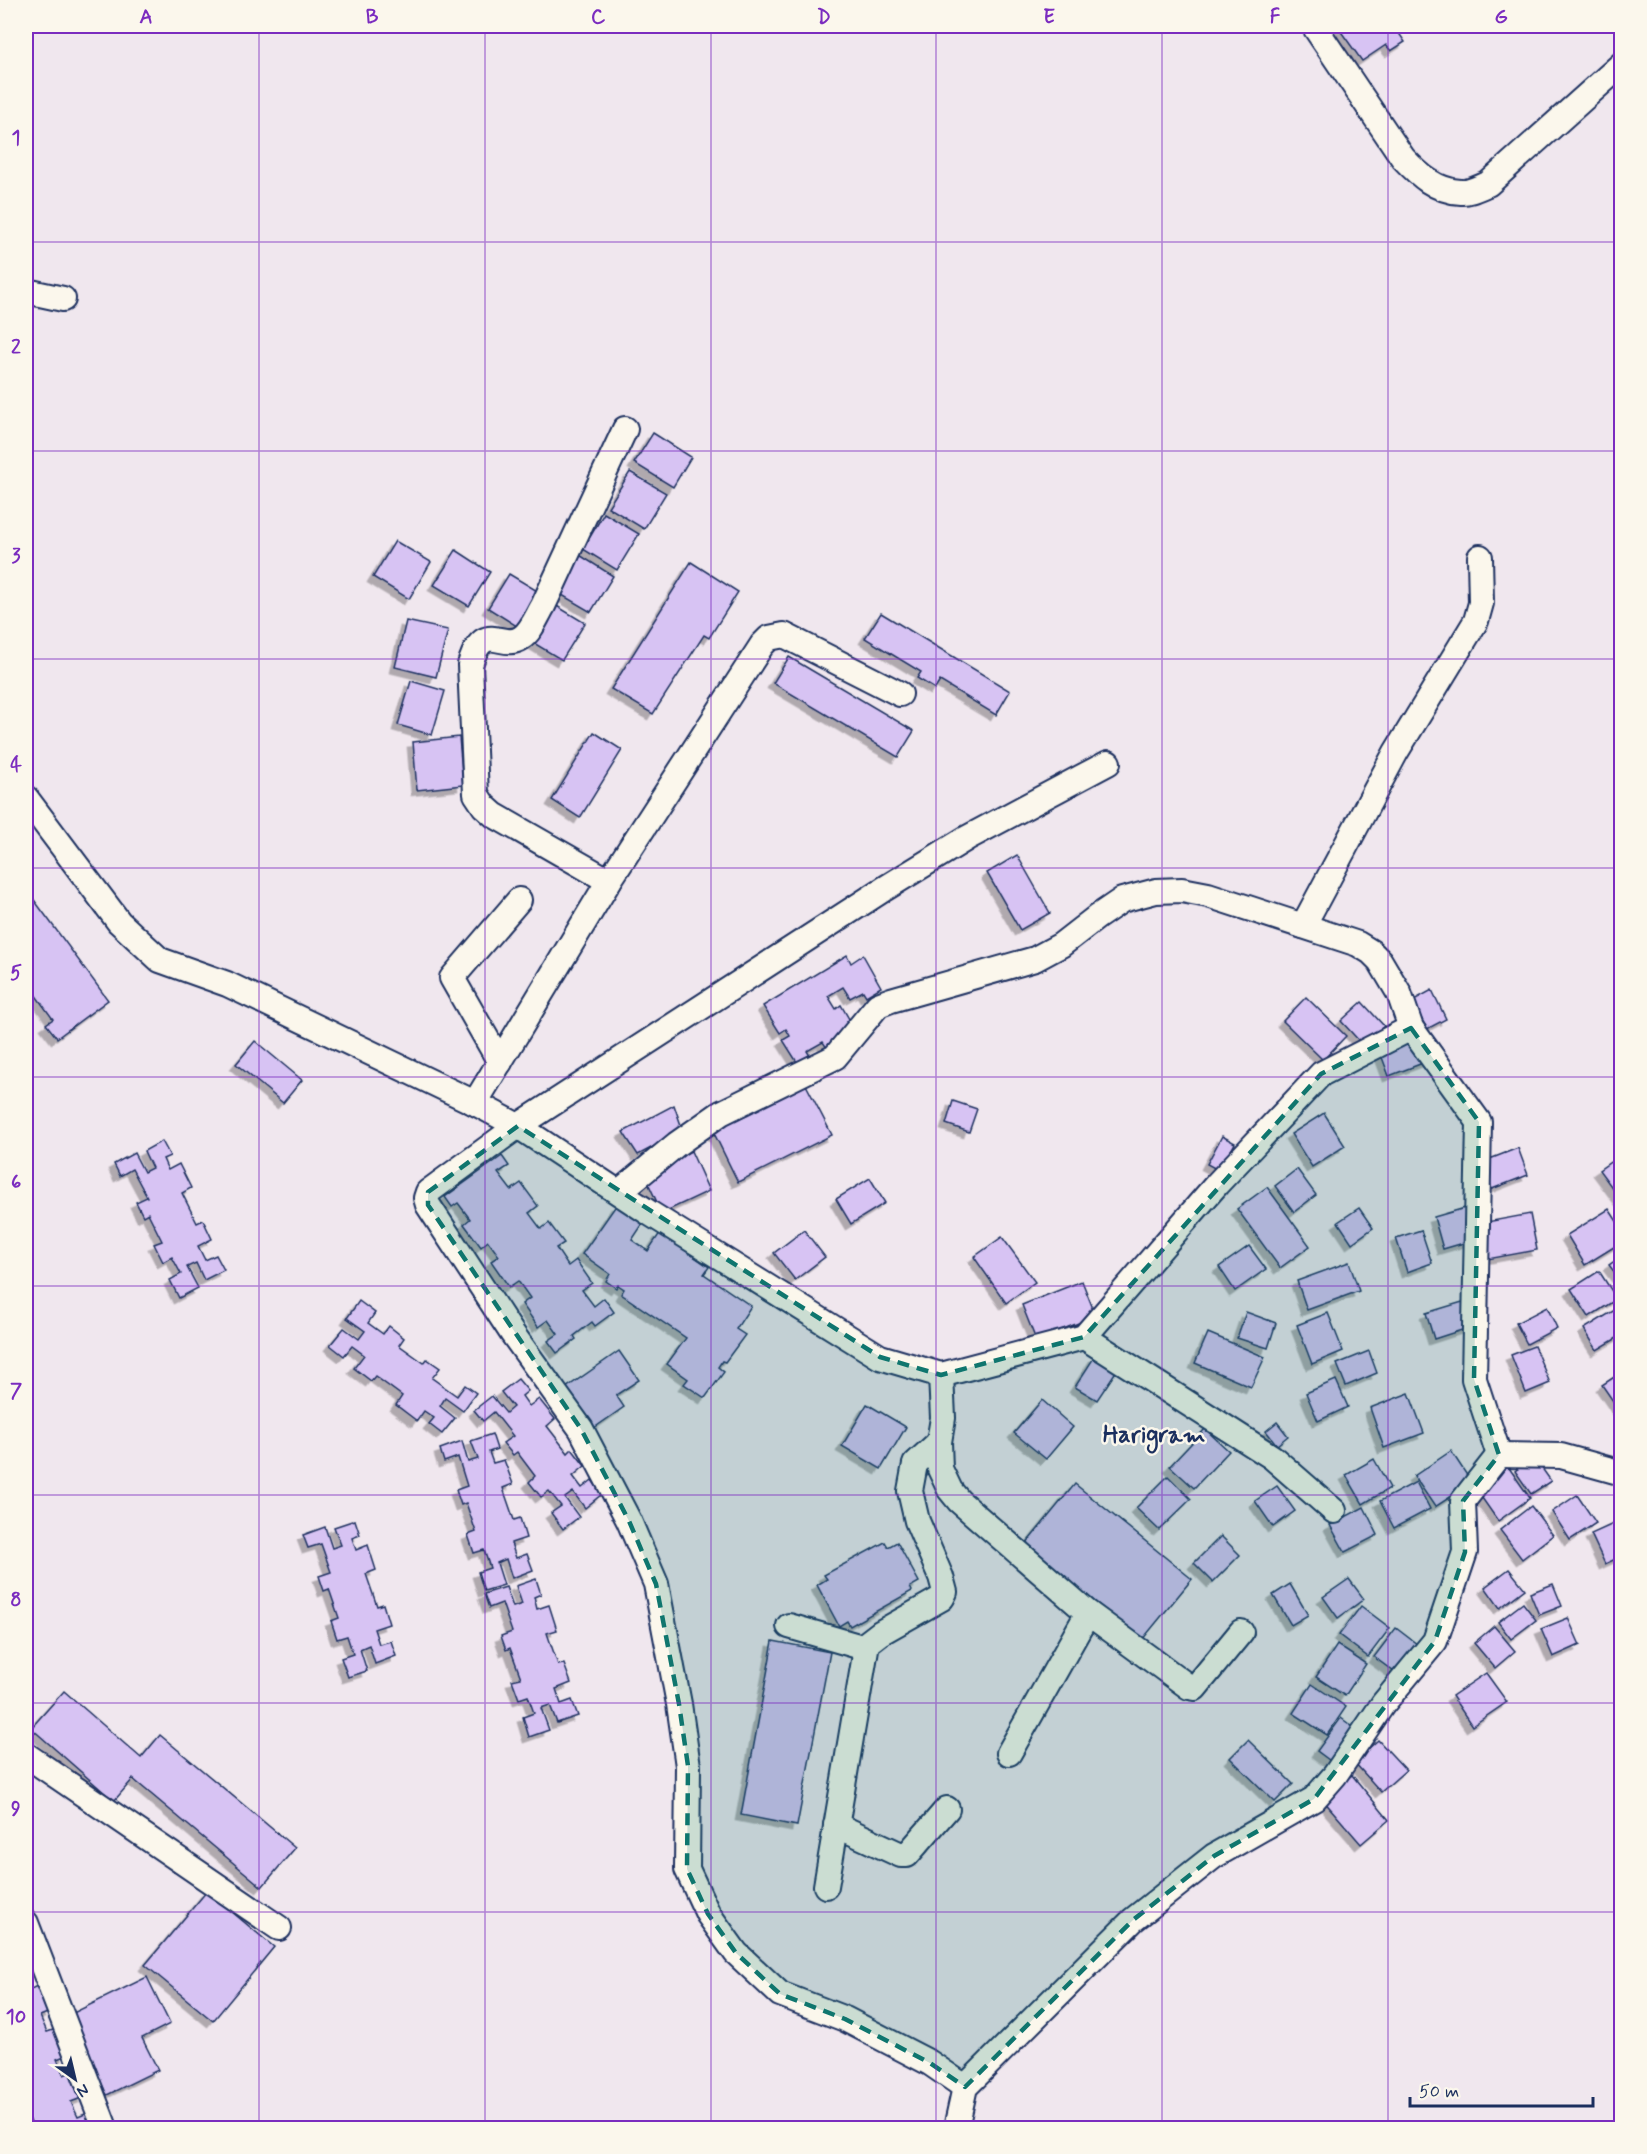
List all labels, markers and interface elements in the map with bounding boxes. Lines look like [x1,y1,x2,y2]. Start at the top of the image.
text: A [139,4,153,31]
text: B [366,4,379,31]
text: C [591,4,606,31]
text: D [817,4,831,31]
text: E [1043,4,1055,31]
text: F [1270,4,1281,31]
text: G [1494,4,1508,31]
text: 1 [12,125,20,152]
text: 2 [11,334,21,361]
text: 3 [11,543,21,570]
text: 4 [10,752,22,779]
text: 5 [10,960,22,987]
text: 6 [11,1169,21,1196]
text: 7 [10,1378,22,1405]
district label: Harigram [1103,1420,1205,1454]
text: 8 [10,1587,22,1614]
text: 9 [11,1796,21,1823]
text: 10 [6,2004,26,2031]
north arrow [45,2049,105,2109]
scale bar [1410,2070,1593,2108]
text: N [72,2079,93,2102]
text: 50 m [1419,2080,1459,2104]

